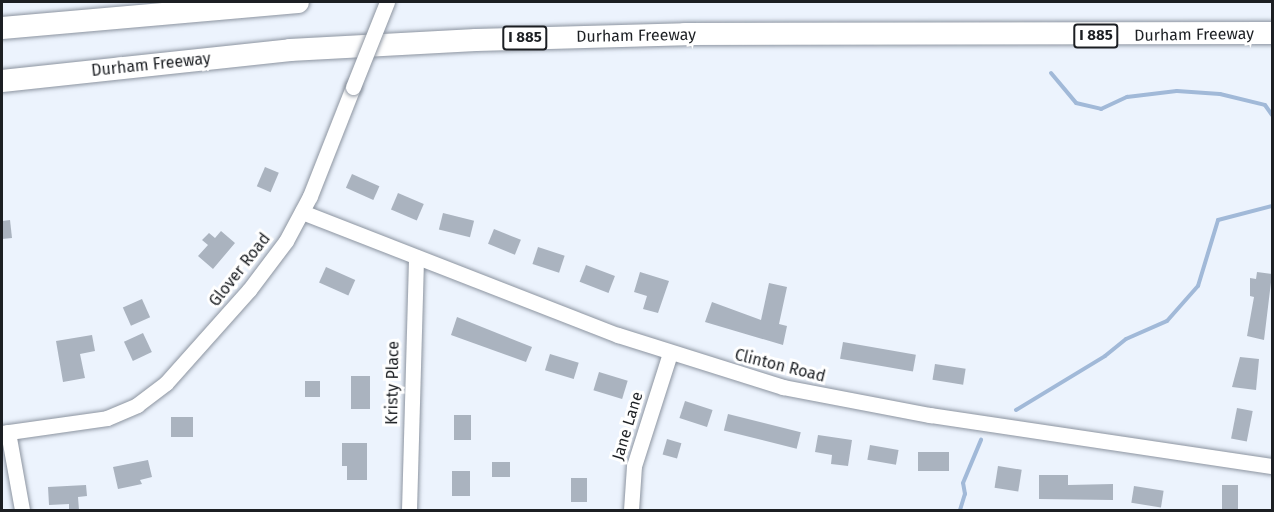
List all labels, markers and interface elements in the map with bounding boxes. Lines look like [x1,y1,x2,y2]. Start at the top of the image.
road number: I 885 [1072,24,1120,48]
street label: Durham Freeway [1134,24,1254,46]
street label: Durham Freeway [576,25,696,47]
road number: I 885 [501,26,549,50]
street label: Durham Freeway [90,49,212,81]
street label: Glover Road [205,229,275,311]
street label: Kristy Place [383,341,403,425]
street label: Clinton Road [733,345,827,387]
street label: Jane Lane [609,389,647,463]

